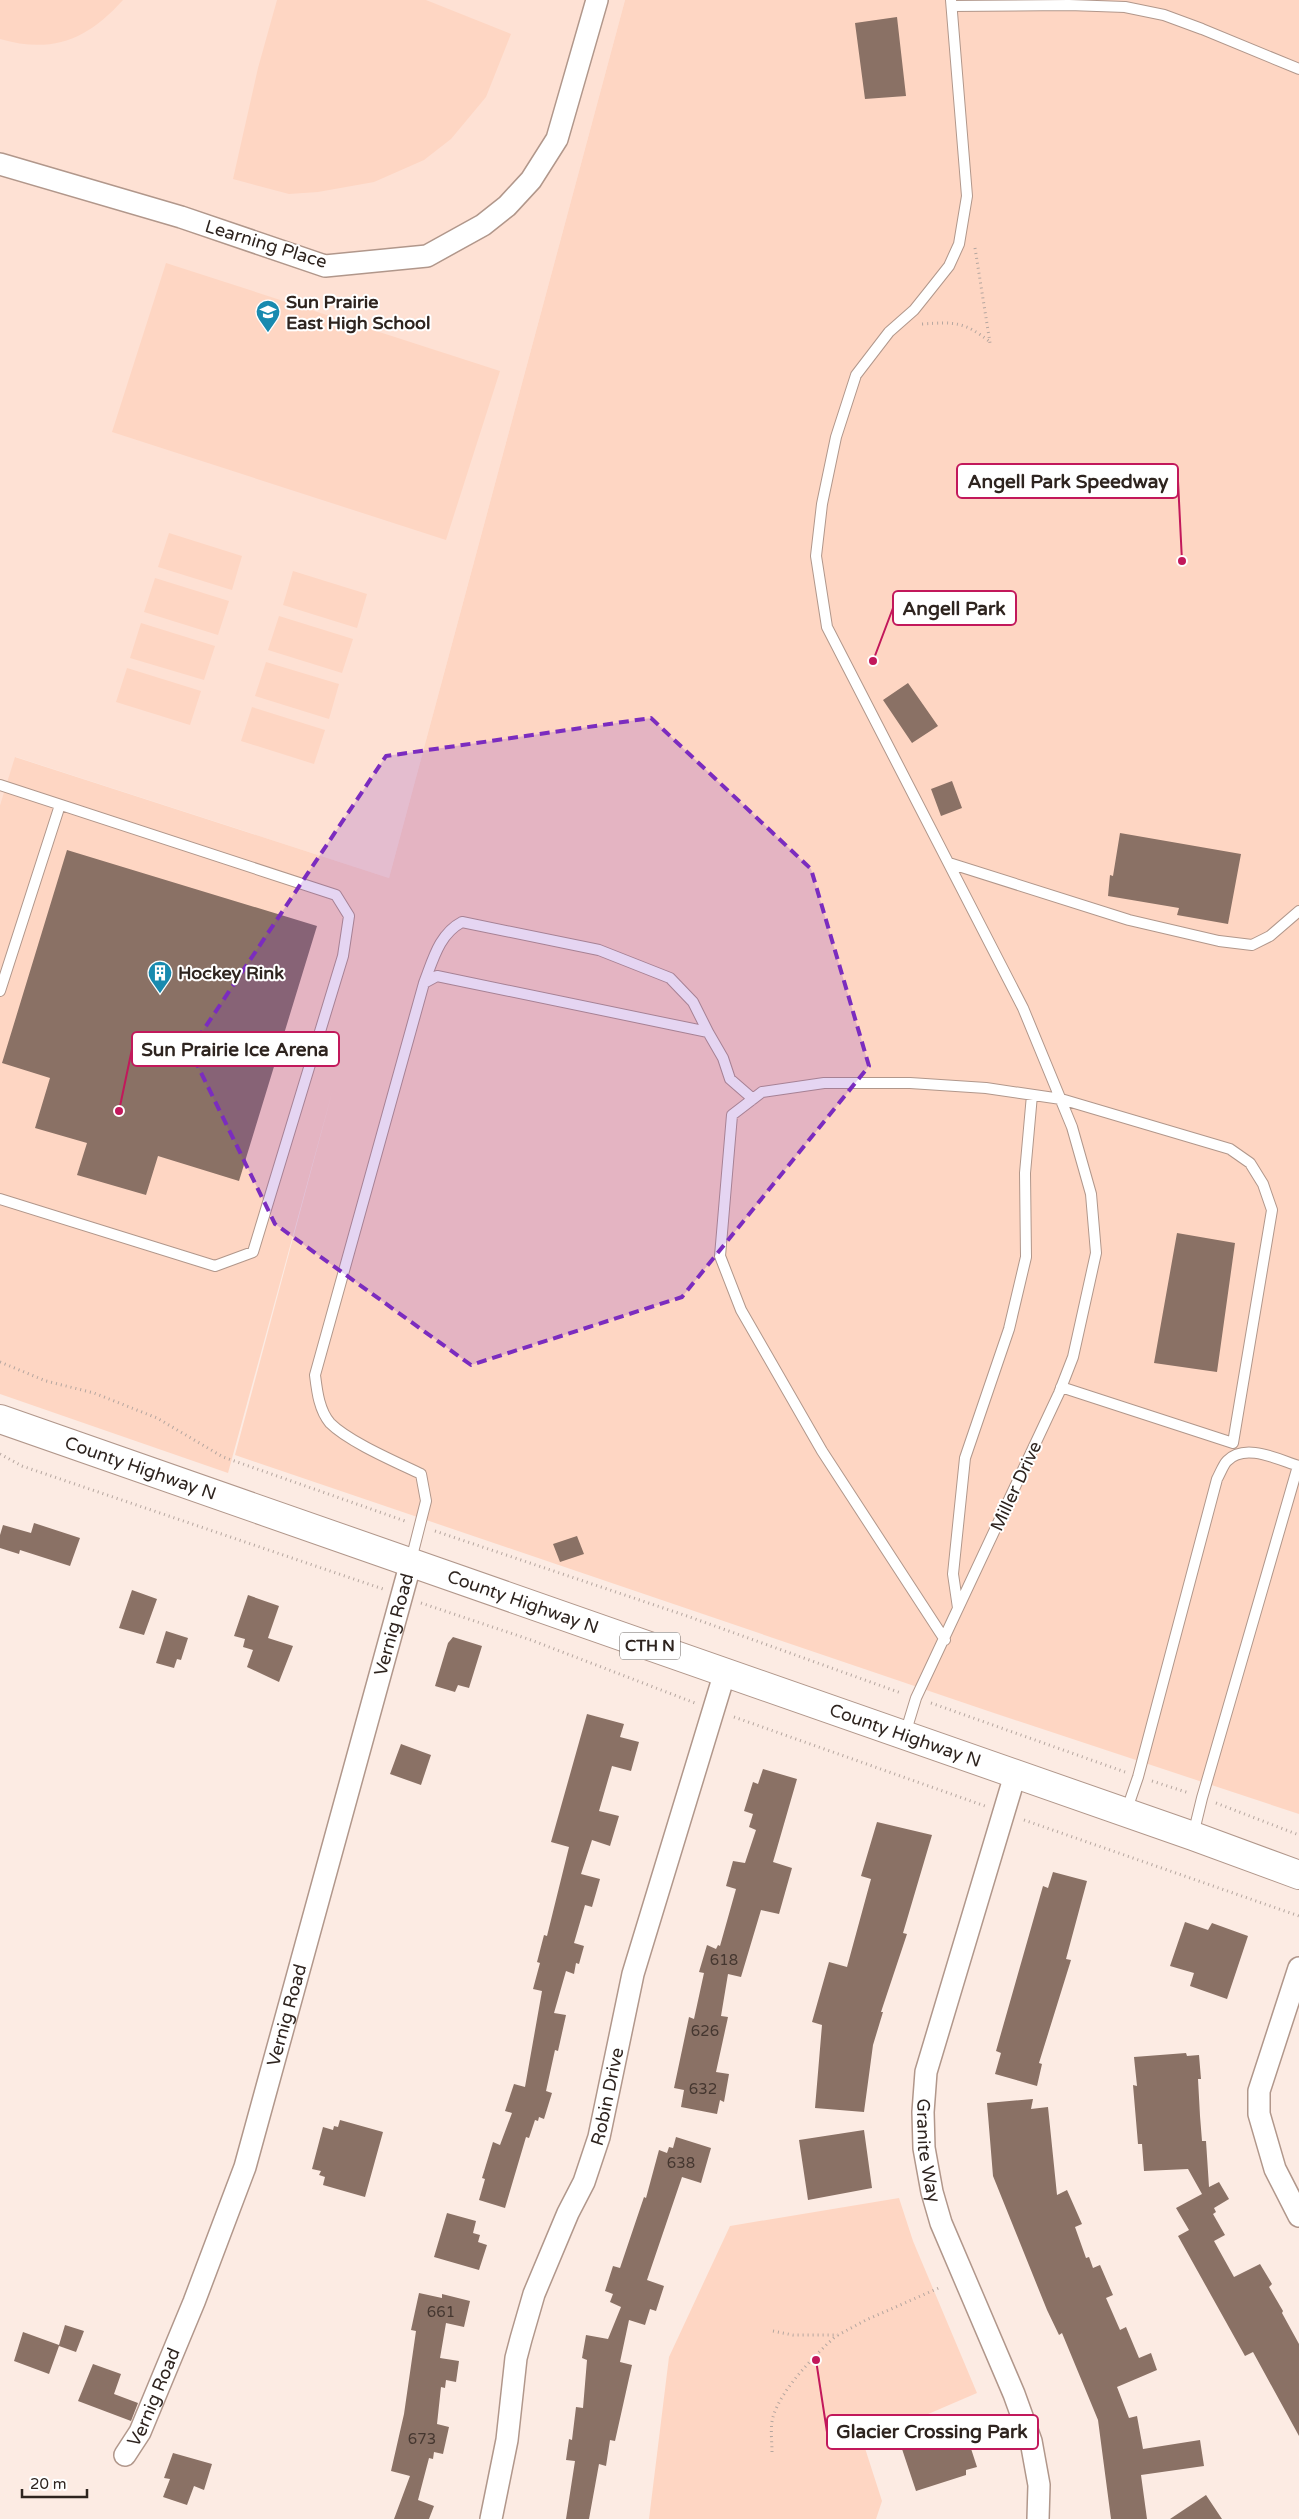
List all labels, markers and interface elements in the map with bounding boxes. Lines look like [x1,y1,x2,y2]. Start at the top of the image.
street label: Learning Place [202,215,330,273]
place label: Sun Prairie East High School [286,291,431,334]
school or university icon: Sun Prairie East High School [255,299,281,333]
callout: Angell Park Speedway [957,464,1178,498]
text: Angell Park Speedway [968,471,1169,494]
callout: Angell Park [893,591,1016,625]
text: Angell Park [902,598,1006,621]
building icon: Hockey Rink [147,960,173,994]
place label: Hockey Rink [178,962,284,984]
callout: Sun Prairie Ice Arena [132,1032,339,1066]
text: Sun Prairie Ice Arena [141,1039,329,1061]
street label: County Highway N [62,1432,219,1505]
street label: Miller Drive [986,1438,1046,1534]
street label: County Highway N [444,1565,602,1638]
street label: Vernig Road [369,1571,418,1678]
road number: CTH N [620,1632,680,1660]
street label: County Highway N [827,1699,984,1772]
house number: 618 [710,1951,738,1969]
street label: Vernig Road [262,1961,311,2069]
house number: 626 [691,2022,719,2040]
street label: Robin Drive [586,2046,628,2149]
house number: 632 [689,2080,717,2098]
street label: Granite Way [912,2098,946,2206]
house number: 638 [667,2154,695,2172]
house number: 661 [427,2303,455,2321]
street label: Vernig Road [123,2344,185,2451]
callout: Glacier Crossing Park [827,2415,1038,2449]
text: Glacier Crossing Park [836,2421,1028,2444]
house number: 673 [408,2430,436,2448]
scale bar [22,2466,88,2498]
text: 20 m [30,2475,67,2493]

